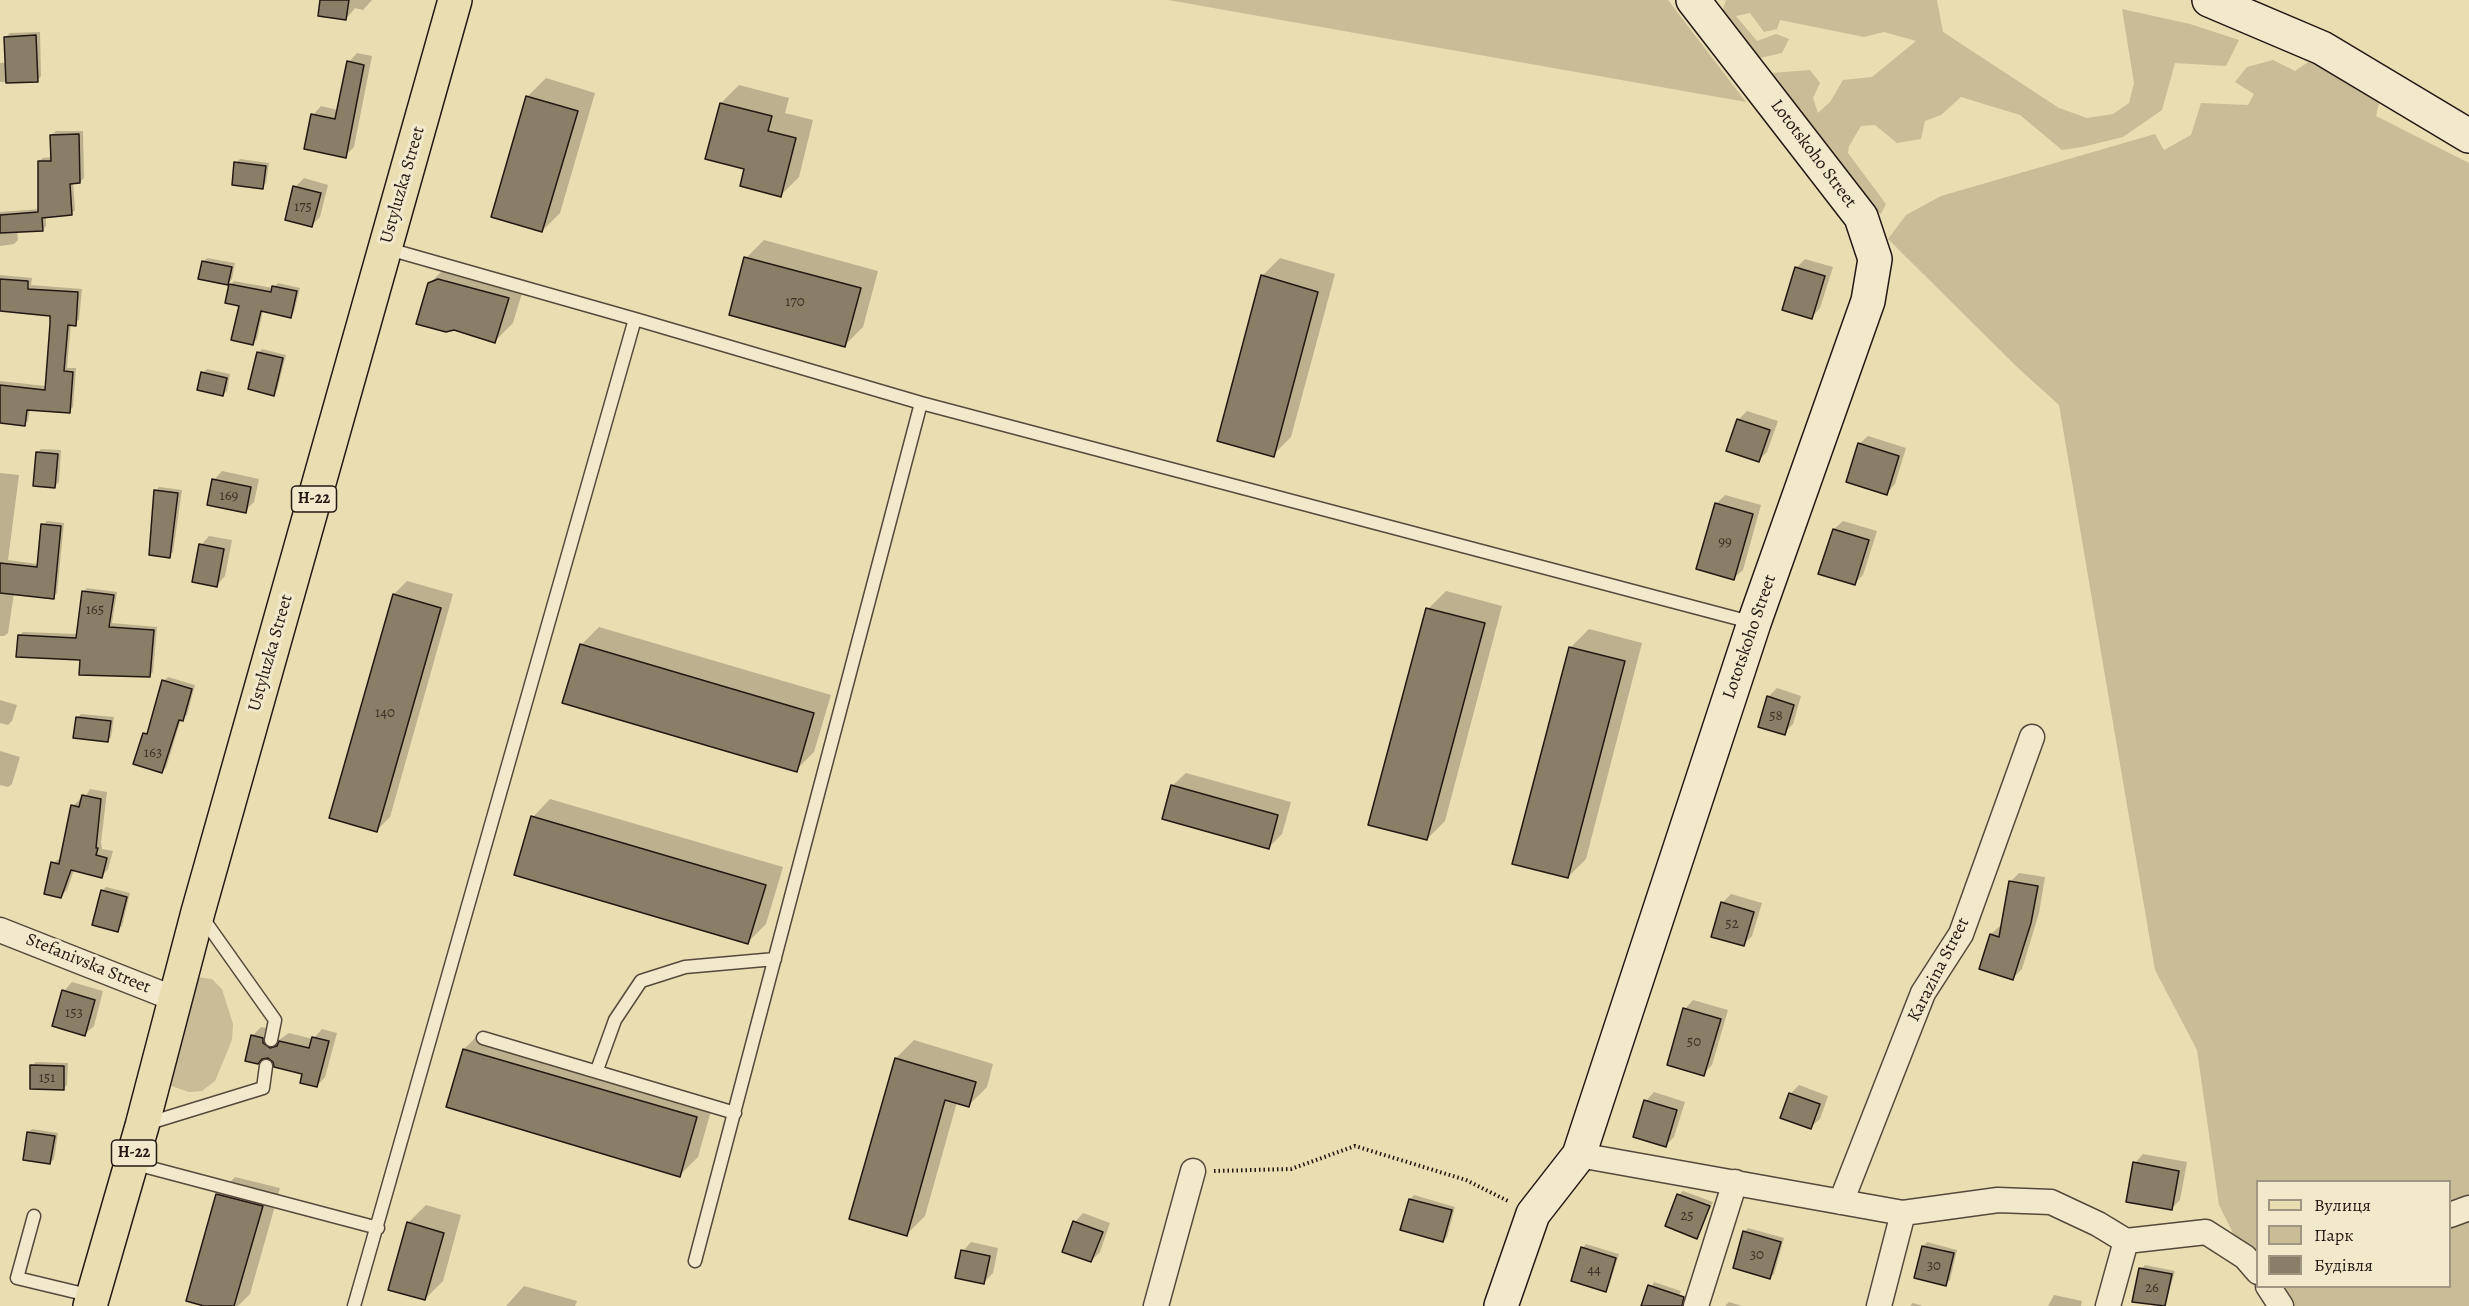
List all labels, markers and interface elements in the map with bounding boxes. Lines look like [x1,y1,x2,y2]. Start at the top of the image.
street label: Lototskoho Street [1765,96,1861,212]
street label: Ustyluzka Street [376,124,430,246]
house number: 175 [294,198,312,216]
house number: 170 [785,293,805,311]
road number: Н-22 [292,486,336,512]
house number: 169 [220,487,238,505]
house number: 99 [1718,533,1732,551]
street label: Lototskoho Street [1719,572,1781,702]
street label: Ustyluzka Street [244,592,298,714]
house number: 165 [86,601,104,619]
house number: 140 [375,704,395,722]
house number: 58 [1769,707,1783,725]
house number: 163 [144,744,162,762]
street label: Karazina Street [1903,914,1975,1026]
house number: 52 [1725,915,1739,933]
street label: Stefanivska Street [22,929,154,999]
house number: 153 [65,1004,83,1022]
house number: 50 [1687,1033,1701,1051]
house number: 151 [39,1069,55,1087]
road number: Н-22 [112,1140,156,1166]
legend [2256,1180,2451,1288]
text: Вулиця [2314,1193,2371,1217]
house number: 25 [1680,1207,1694,1225]
text: Парк [2314,1223,2354,1247]
house number: 30 [1750,1246,1764,1264]
text: Будівля [2314,1253,2373,1277]
house number: 30 [1927,1257,1941,1275]
house number: 44 [1587,1261,1601,1279]
house number: 26 [2145,1279,2159,1297]

